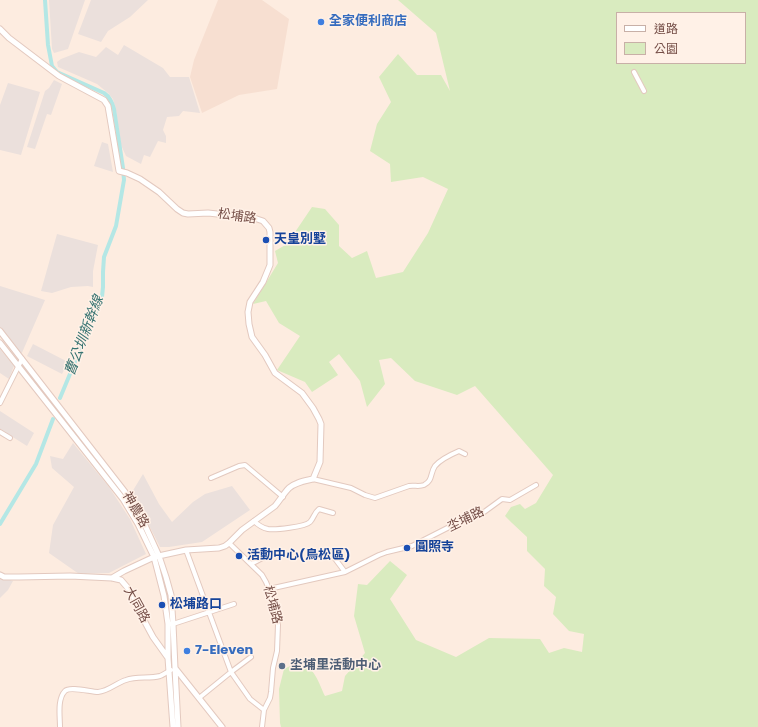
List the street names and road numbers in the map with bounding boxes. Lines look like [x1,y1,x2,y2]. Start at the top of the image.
street label: 松埔路 [217,207,257,227]
street label: 神農路 [118,489,152,531]
street label: 坔埔路 [445,504,487,536]
street label: 大同路 [120,584,152,626]
street label: 松埔路 [259,584,285,626]

